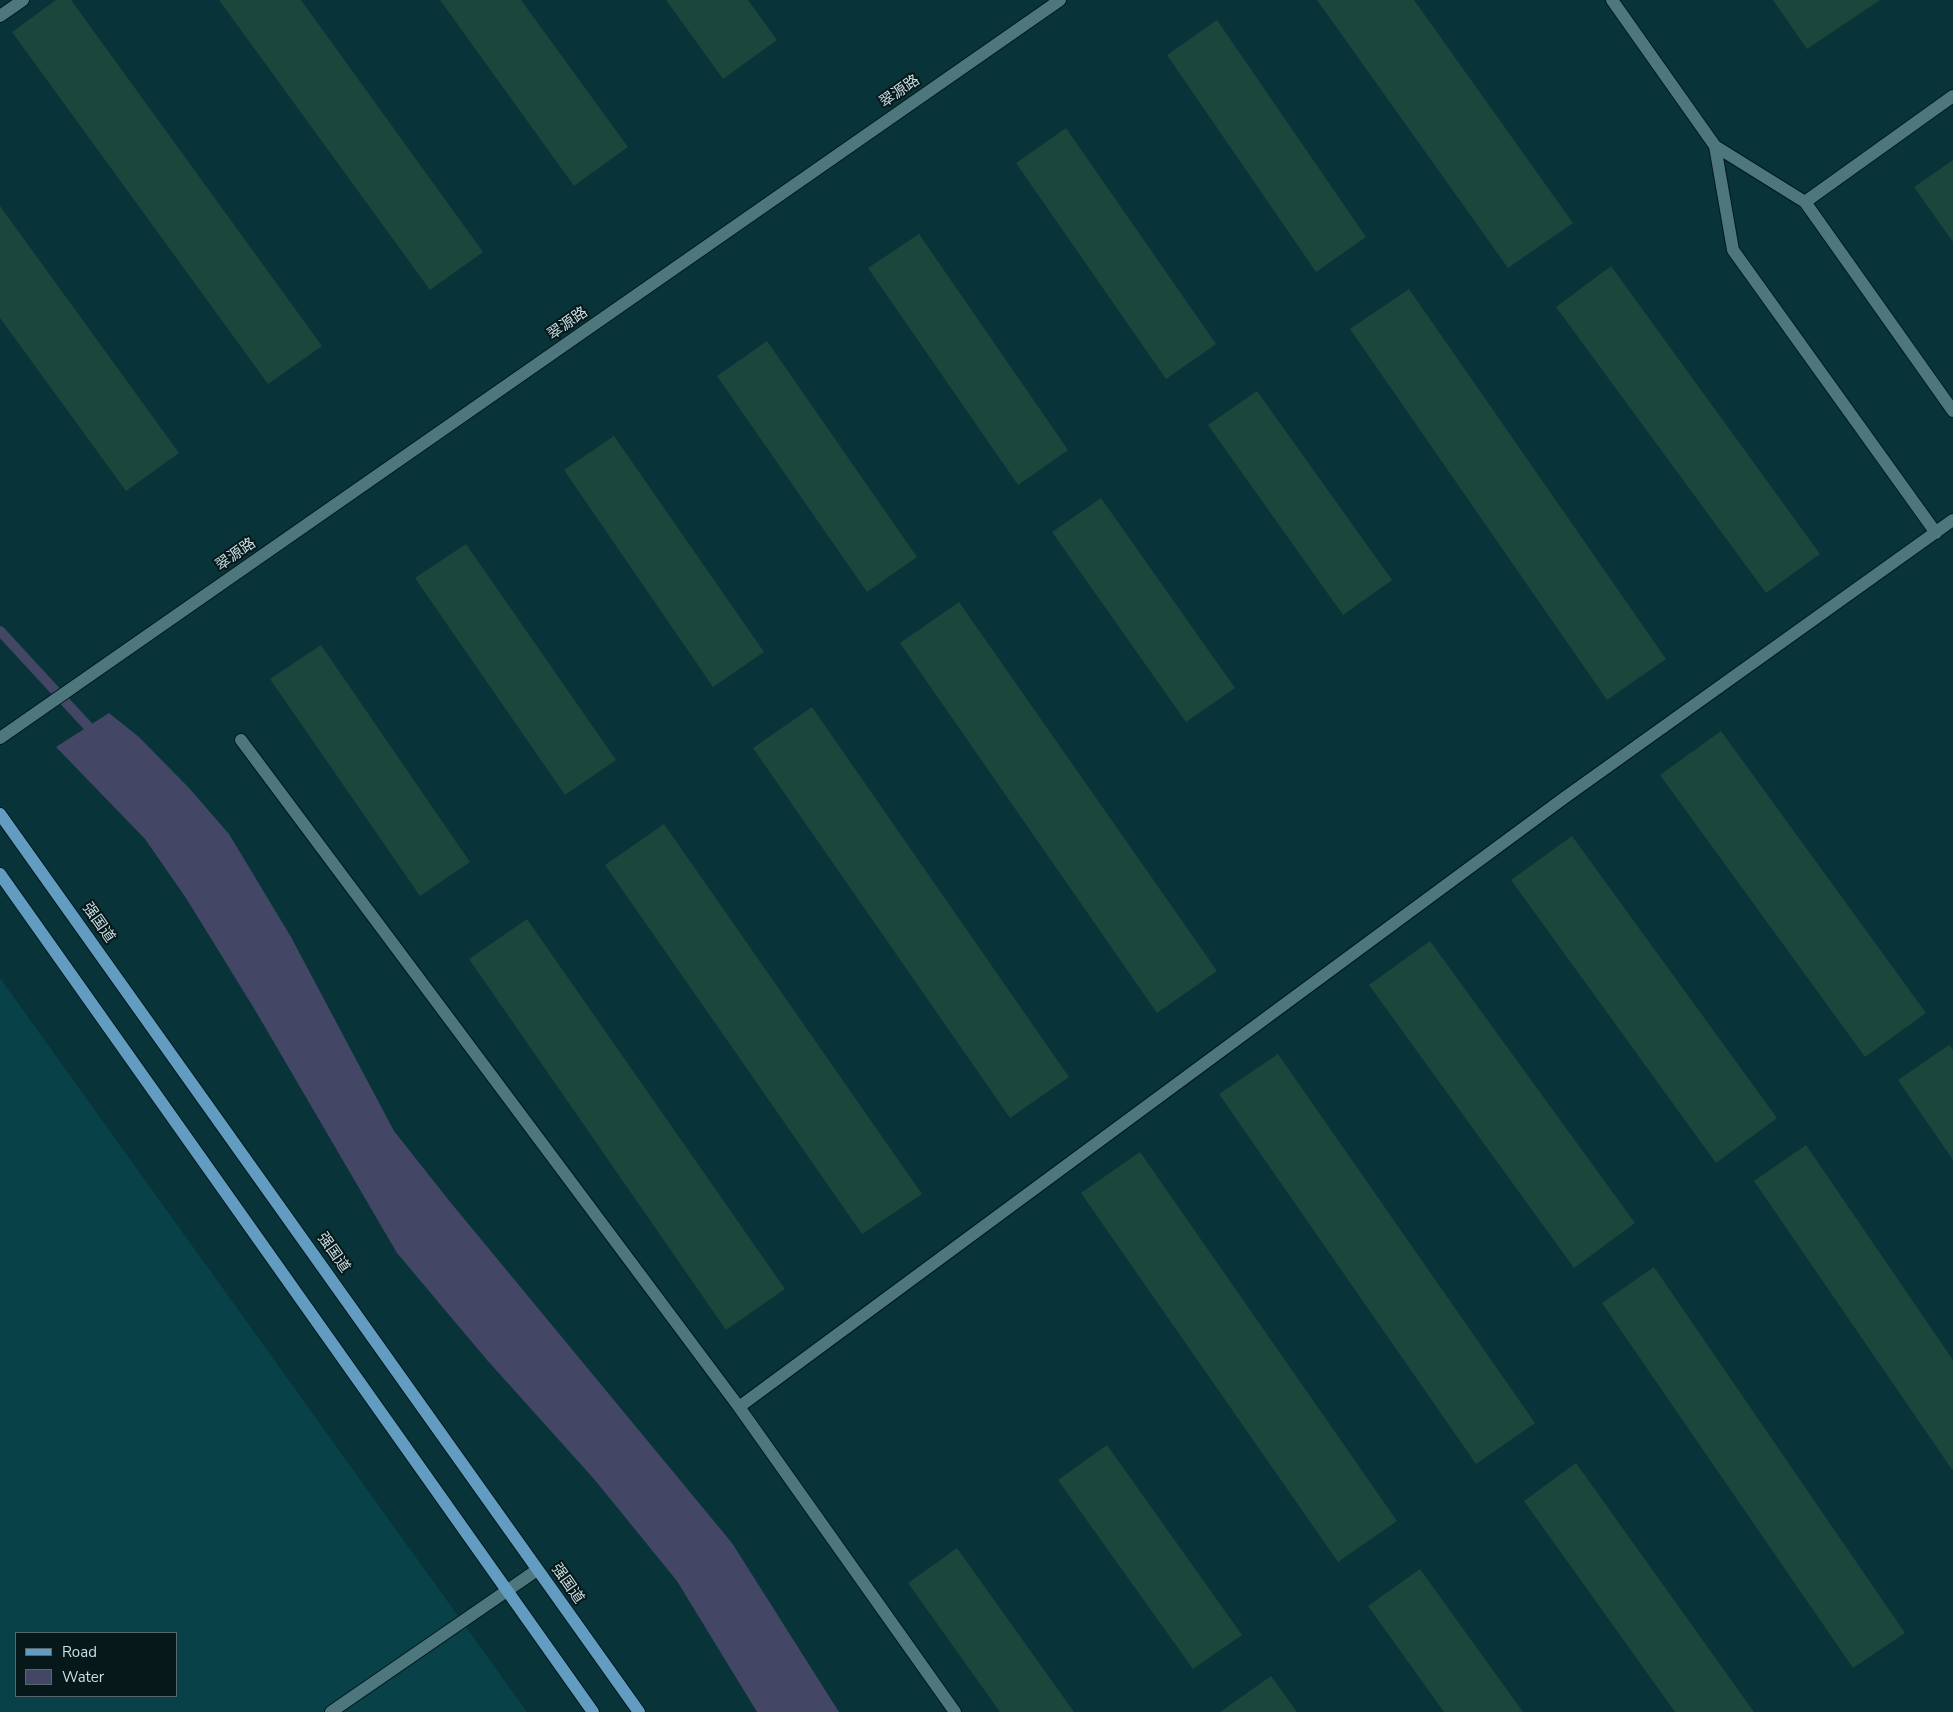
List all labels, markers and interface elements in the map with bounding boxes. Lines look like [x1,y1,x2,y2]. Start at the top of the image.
street label: 翠源路 [876,72,924,112]
street label: 翠源路 [544,304,592,344]
street label: 翠源路 [212,535,260,575]
street label: 强国道 [78,899,118,947]
street label: 强国道 [313,1229,353,1277]
street label: 强国道 [547,1560,587,1608]
legend [15,1632,178,1697]
text: Road [62,1642,97,1662]
text: Water [62,1667,104,1687]

